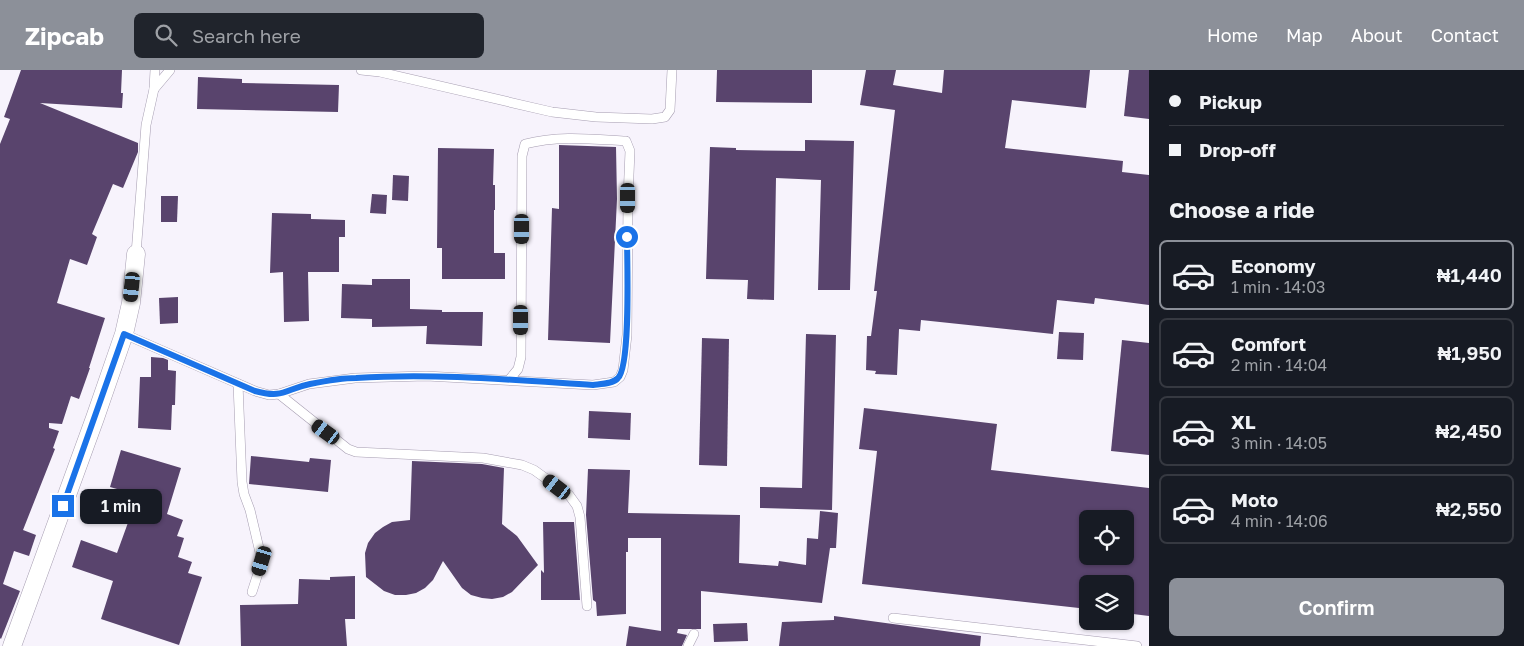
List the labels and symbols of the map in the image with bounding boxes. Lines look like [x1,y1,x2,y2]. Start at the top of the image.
car [620,183,635,213]
car [514,214,529,244]
route start [616,226,638,248]
car [122,271,141,303]
car [513,305,528,335]
car [309,417,342,447]
car [540,472,573,502]
callout: 1 min [80,488,163,524]
route end [52,495,74,517]
car [250,544,273,578]

